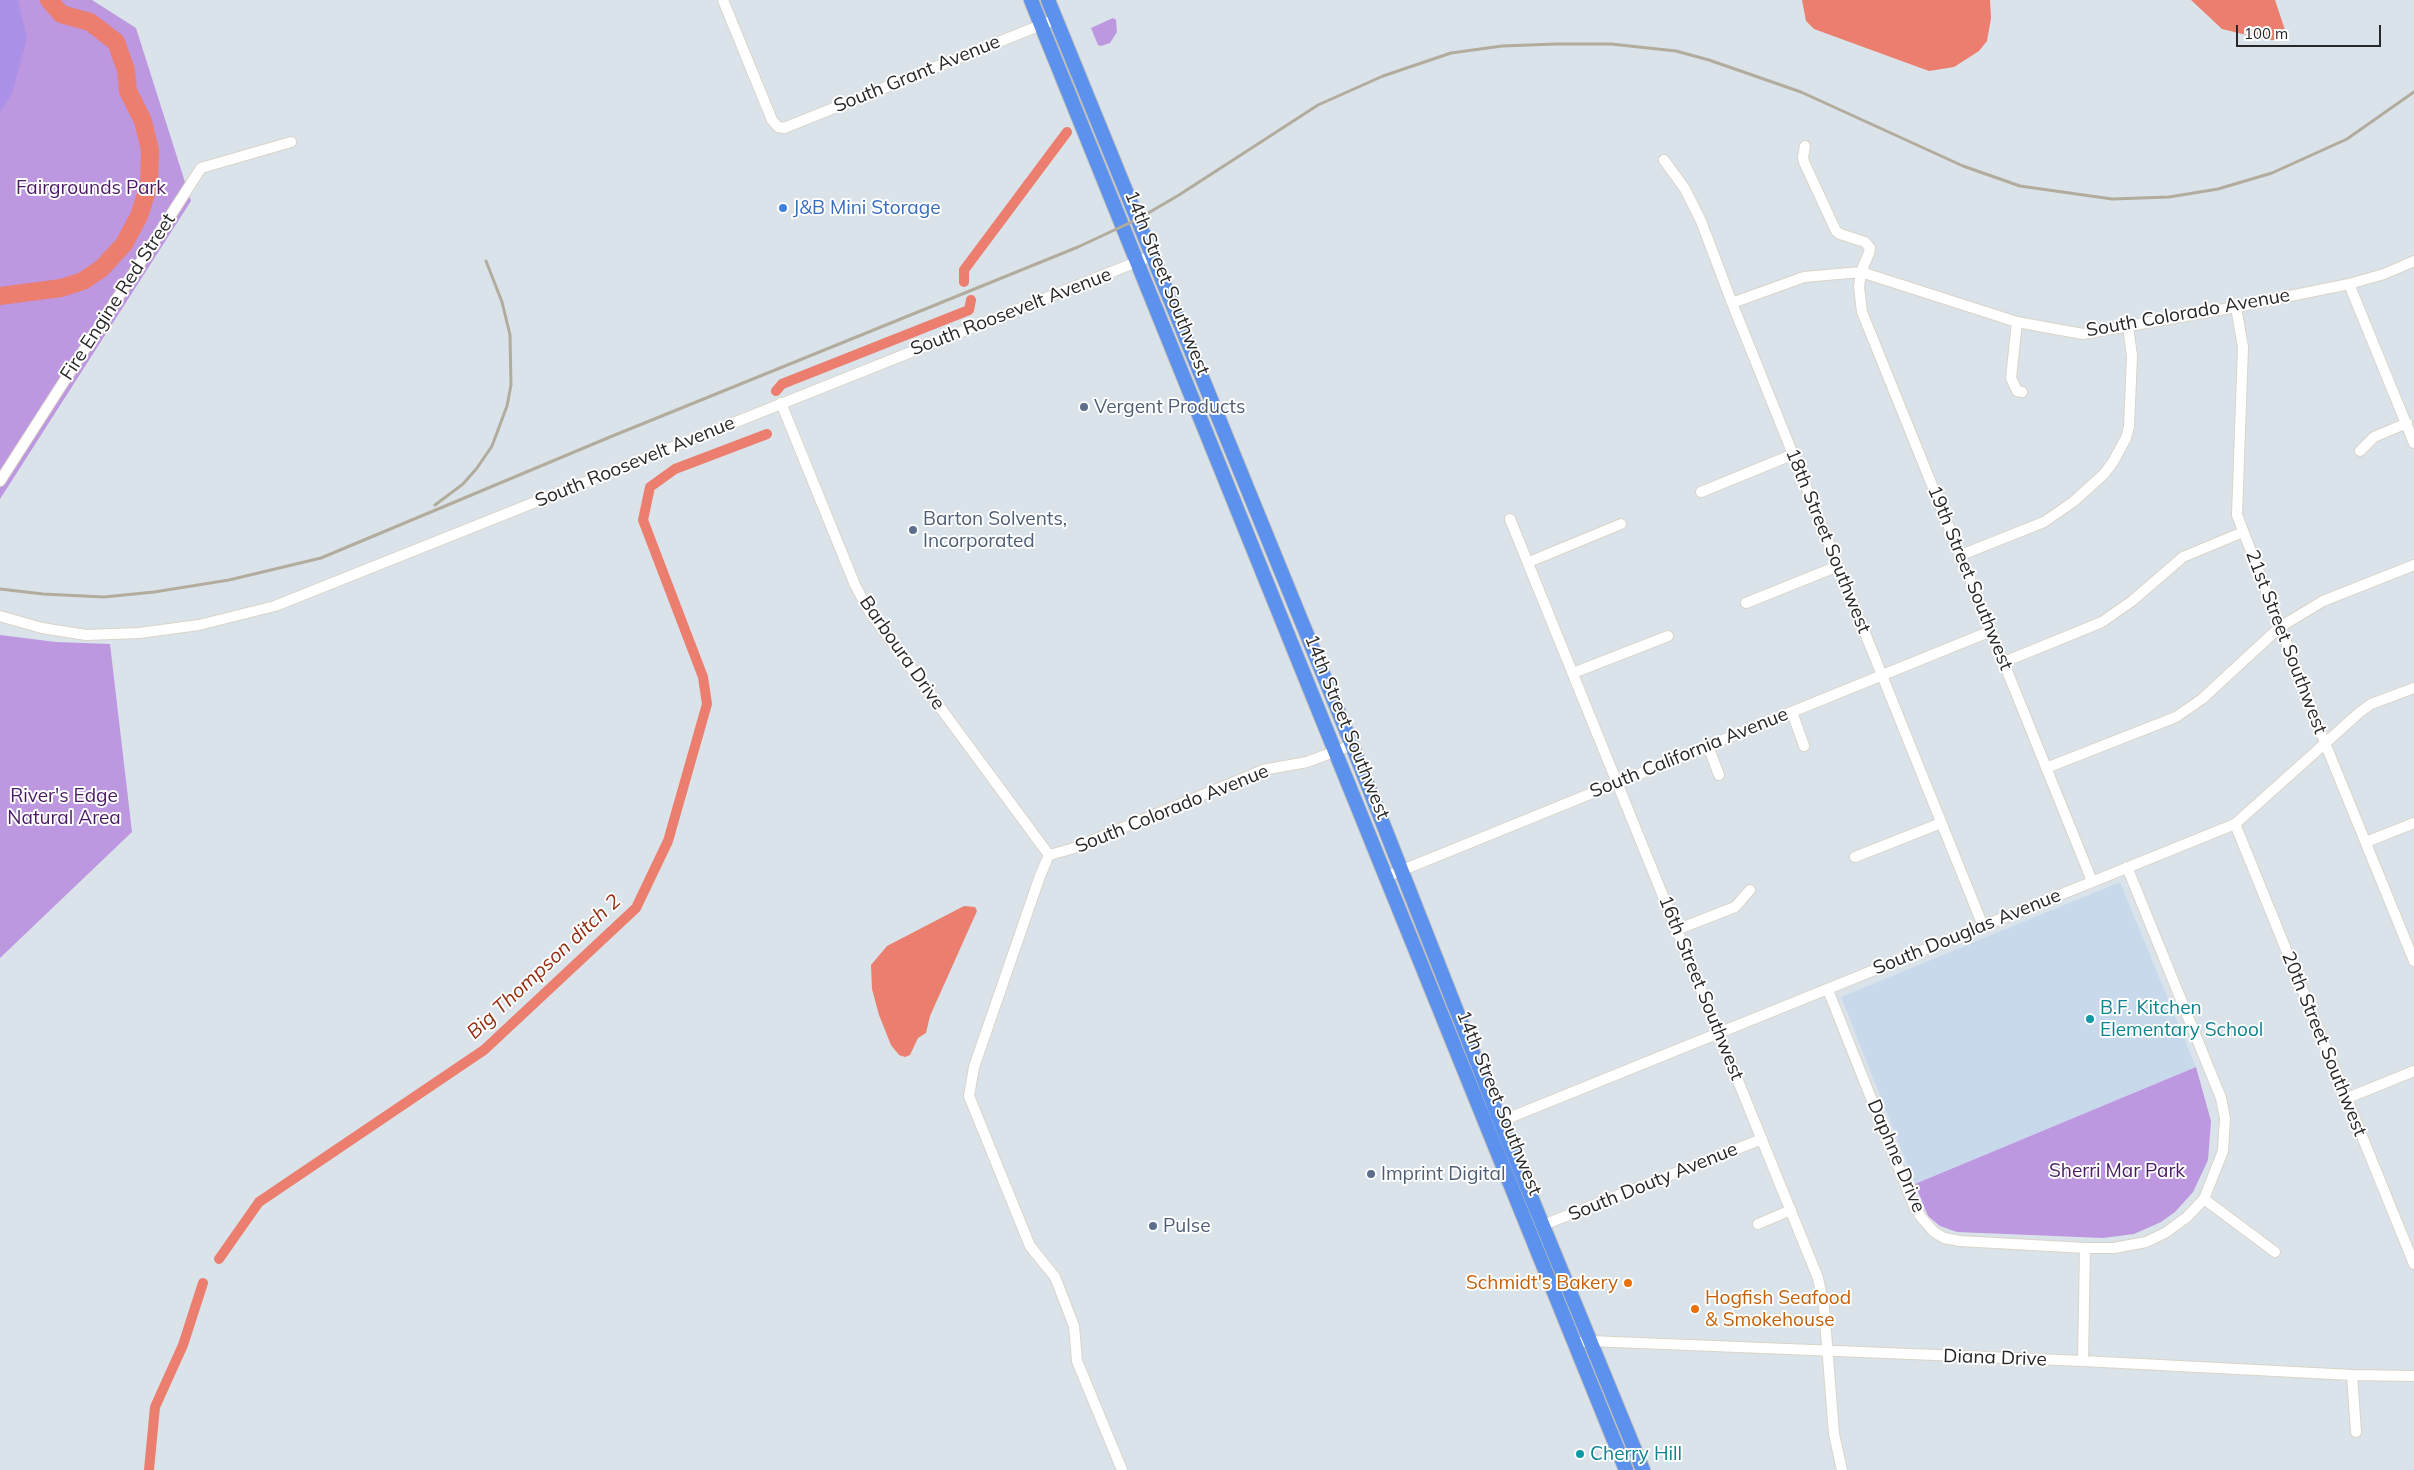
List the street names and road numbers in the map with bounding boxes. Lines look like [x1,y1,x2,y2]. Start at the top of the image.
street label: South Grant Avenue [830,30,1004,118]
street label: 14th Street Southwest [1120,187,1214,379]
street label: Fire Engine Red Street [56,209,180,385]
street label: South Roosevelt Avenue [907,263,1115,361]
street label: South Colorado Avenue [2084,284,2292,342]
street label: South Roosevelt Avenue [532,411,738,513]
street label: 18th Street Southwest [1781,445,1875,637]
street label: 19th Street Southwest [1923,482,2017,674]
street label: 21st Street Southwest [2240,547,2332,737]
street label: Barboura Drive [854,592,950,714]
street label: 14th Street Southwest [1300,631,1394,823]
street label: South California Avenue [1587,703,1791,803]
street label: South Colorado Avenue [1072,760,1272,858]
street label: South Douglas Avenue [1870,884,2064,980]
street label: 16th Street Southwest [1654,892,1748,1084]
street label: 20th Street Southwest [2277,948,2371,1140]
street label: 14th Street Southwest [1452,1007,1546,1199]
street label: Daphne Drive [1862,1096,1930,1216]
street label: South Douty Avenue [1565,1138,1741,1226]
street label: Diana Drive [1943,1345,2047,1371]

